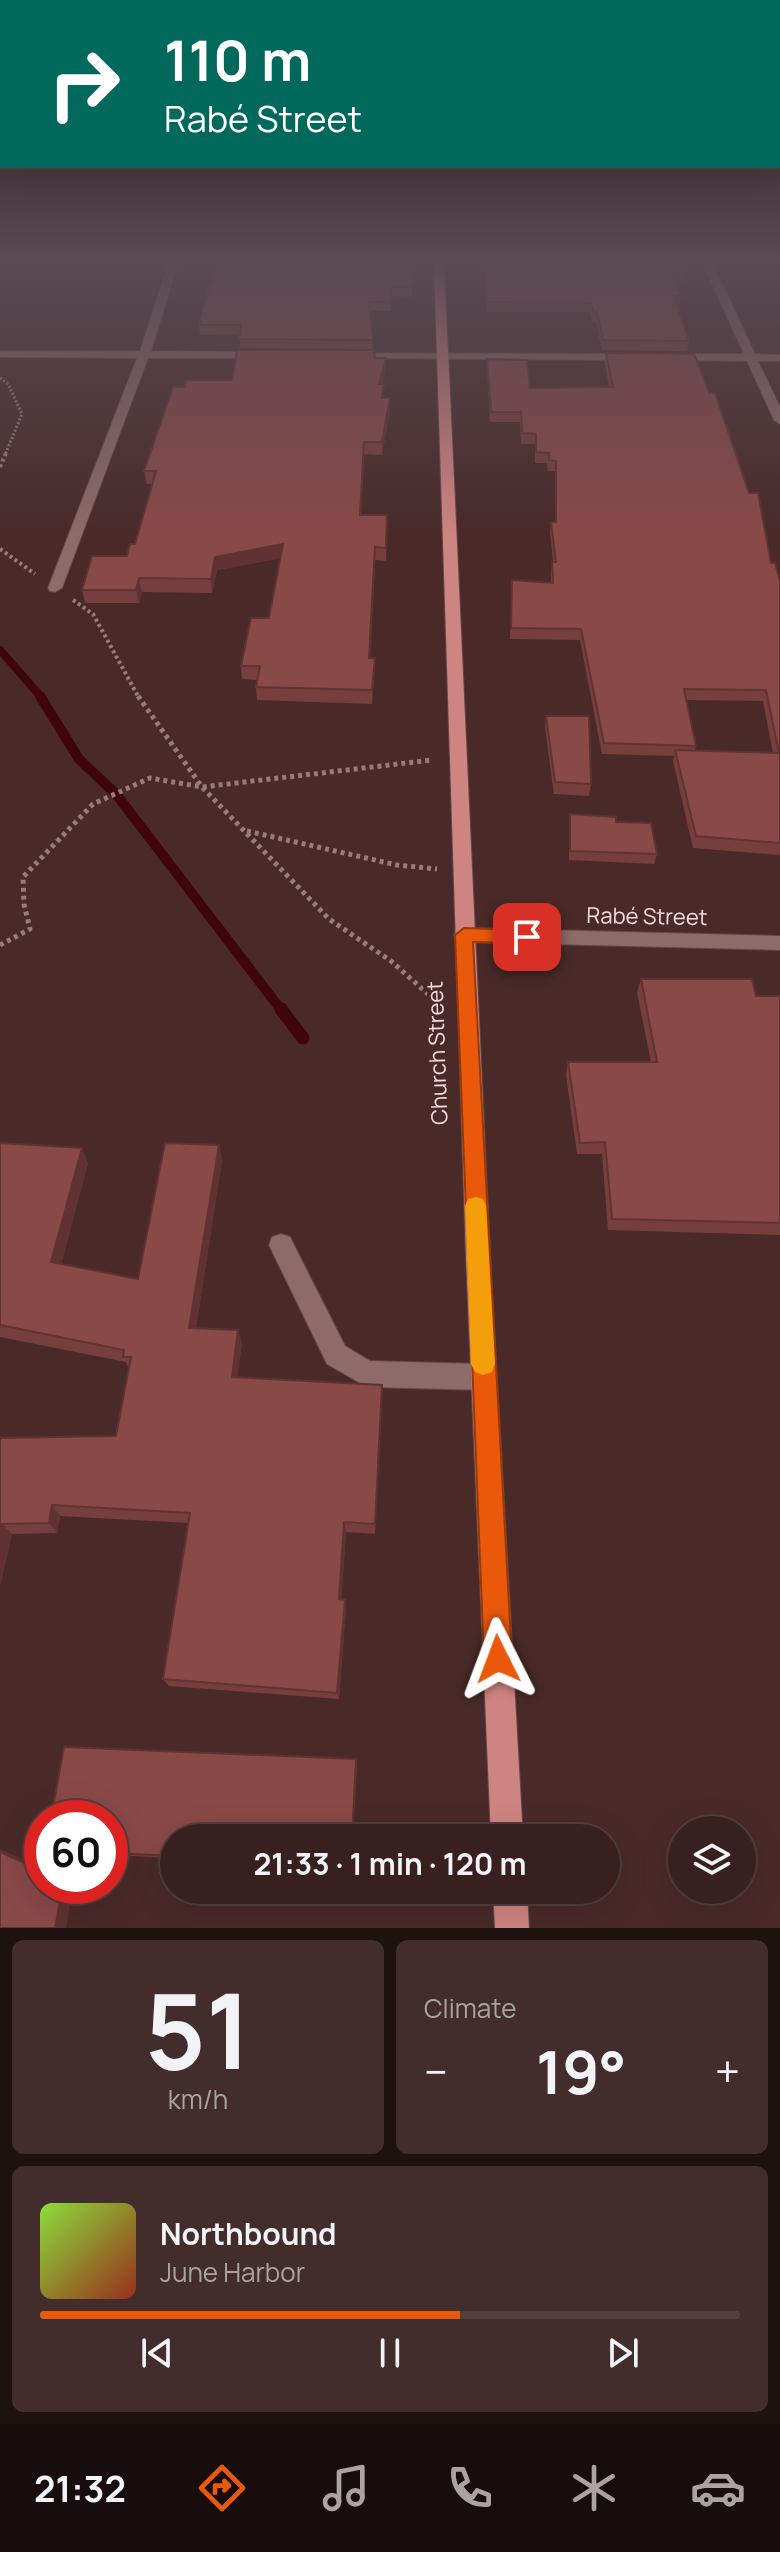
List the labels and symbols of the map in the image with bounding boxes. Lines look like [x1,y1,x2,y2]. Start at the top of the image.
street label: Rabé Street [586,900,708,932]
pin [493,903,561,971]
street label: Church Street [419,980,455,1125]
position arrow [456,1617,540,1701]
speed limit sign: 60 [24,1800,128,1904]

